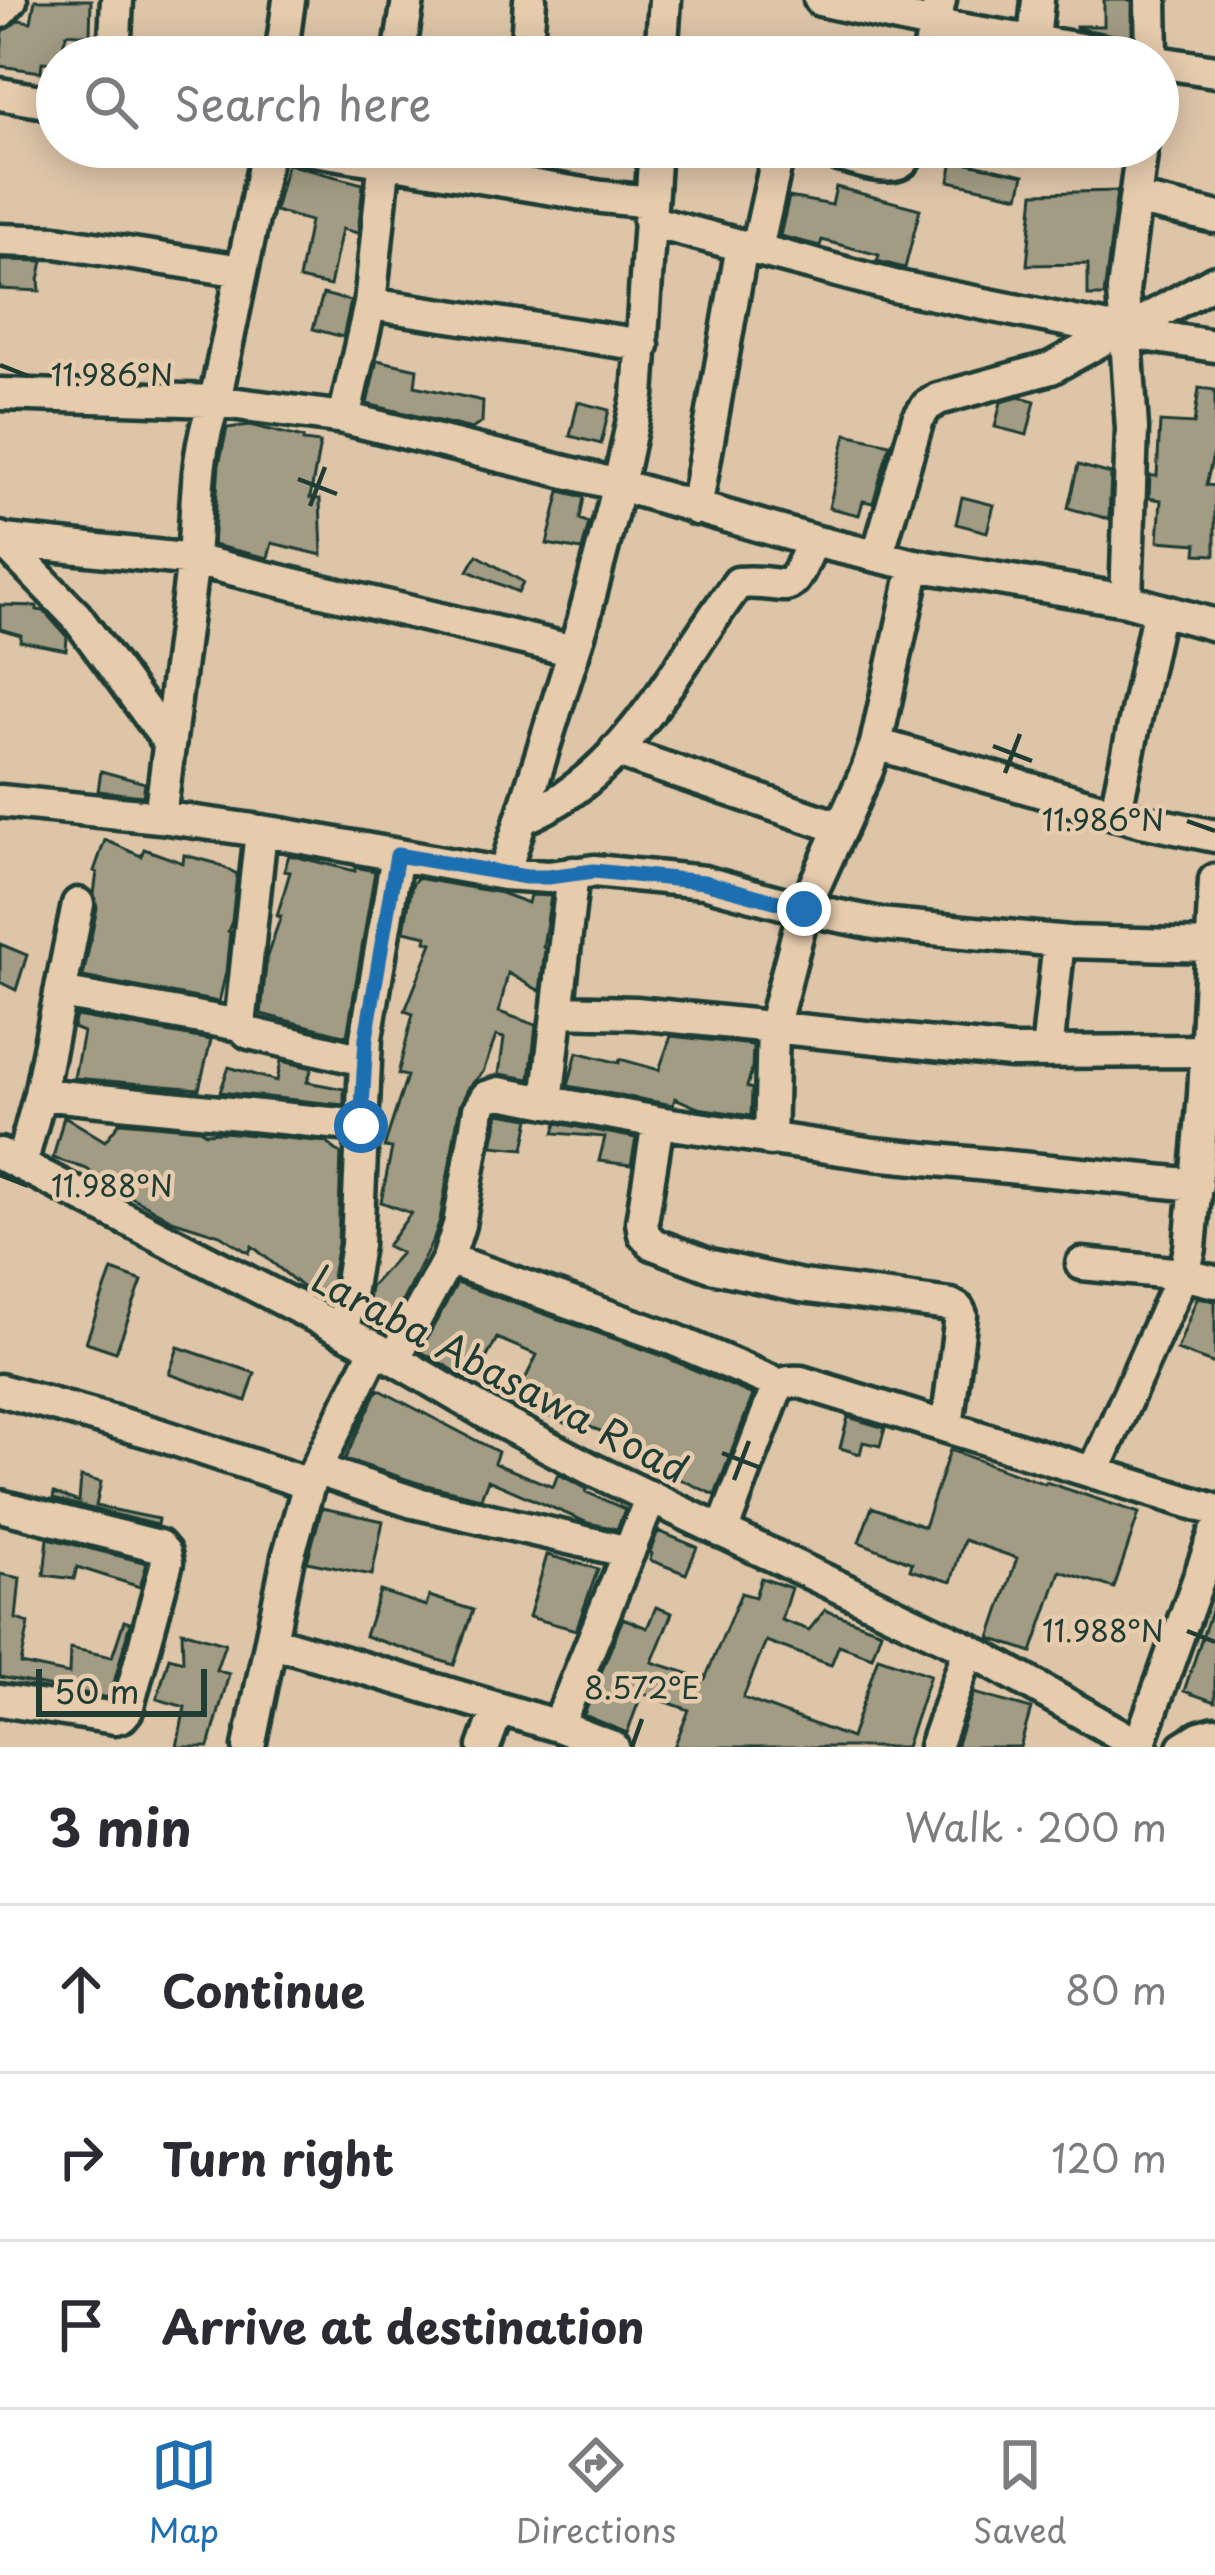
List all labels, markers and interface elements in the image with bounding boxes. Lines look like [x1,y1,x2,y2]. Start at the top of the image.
search box [36,36,1179,168]
text: Search here [174,68,431,136]
icon: search [78,69,144,135]
text: 11.986°N [51,351,173,396]
text: 11.986°N [1042,796,1164,841]
route end [777,882,831,936]
route start [334,1099,388,1153]
text: 11.988°N [51,1162,173,1207]
street label: Laraba Abasawa Road [302,1248,700,1496]
text: 11.988°N [1042,1607,1164,1652]
scale bar [36,1663,207,1716]
text: 8.572°E [584,1664,700,1709]
text: 50 m [54,1665,140,1715]
text: 3 min [48,1787,192,1864]
text: Walk · 200 m [904,1796,1167,1855]
text: Continue [162,1955,365,2023]
icon: ahead [48,1956,114,2022]
text: 80 m [1065,1959,1167,2018]
text: Turn right [162,2123,394,2191]
icon: right [48,2124,114,2190]
text: 120 m [1051,2127,1167,2186]
text: Arrive at destination [162,2291,645,2359]
icon: arrive [48,2292,114,2358]
tab: Map [148,2432,219,2554]
tab: Directions [516,2432,676,2554]
tab: Saved [973,2432,1067,2554]

